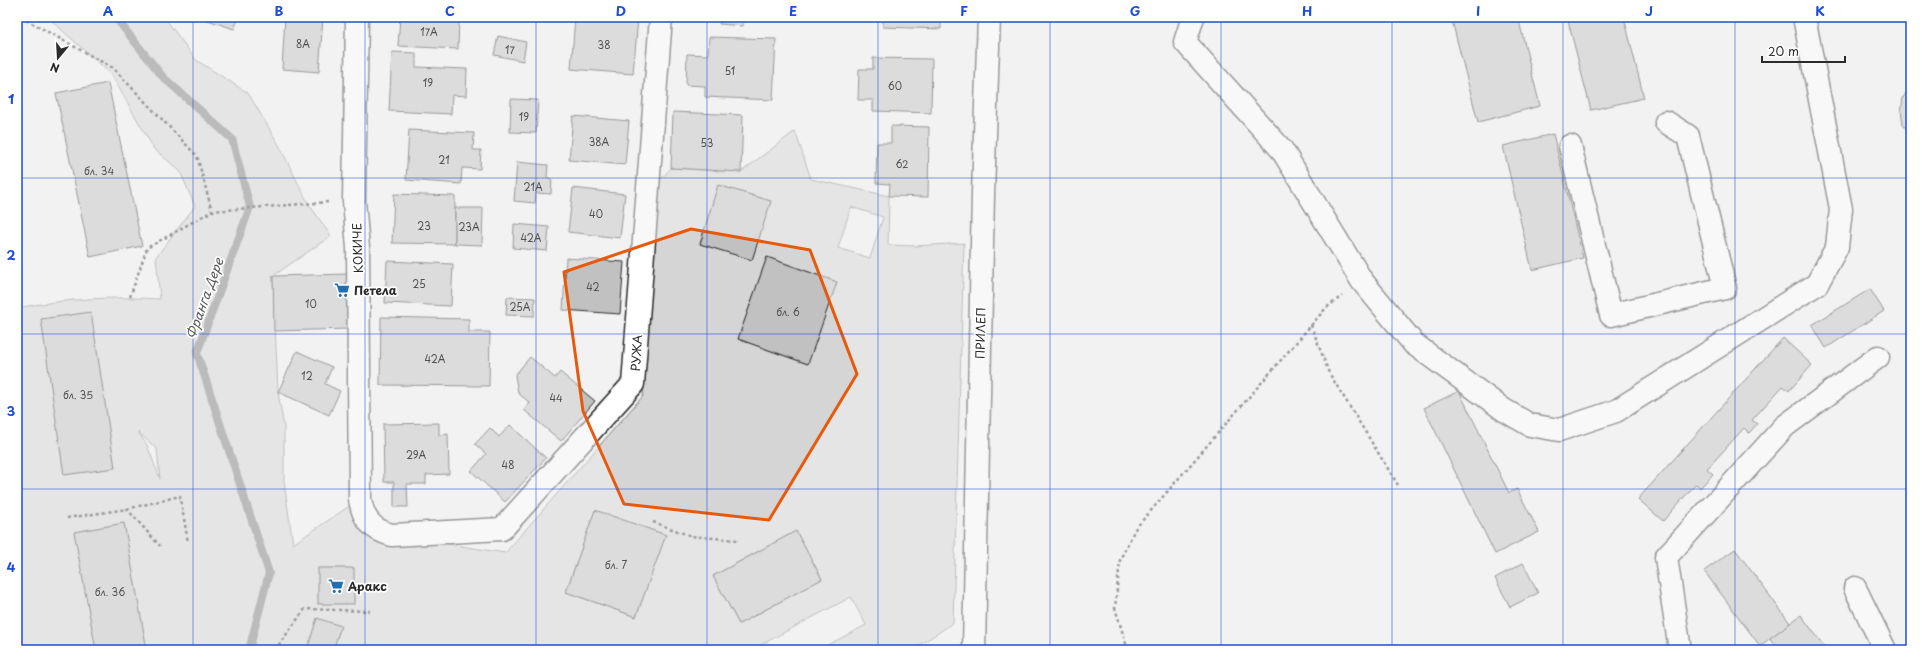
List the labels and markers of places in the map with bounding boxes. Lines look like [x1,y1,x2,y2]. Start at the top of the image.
supermarket icon: Петела [333,281,351,299]
place label: Петела [354,281,397,299]
supermarket icon: Аракс [327,577,345,595]
place label: Аракс [347,577,387,595]

